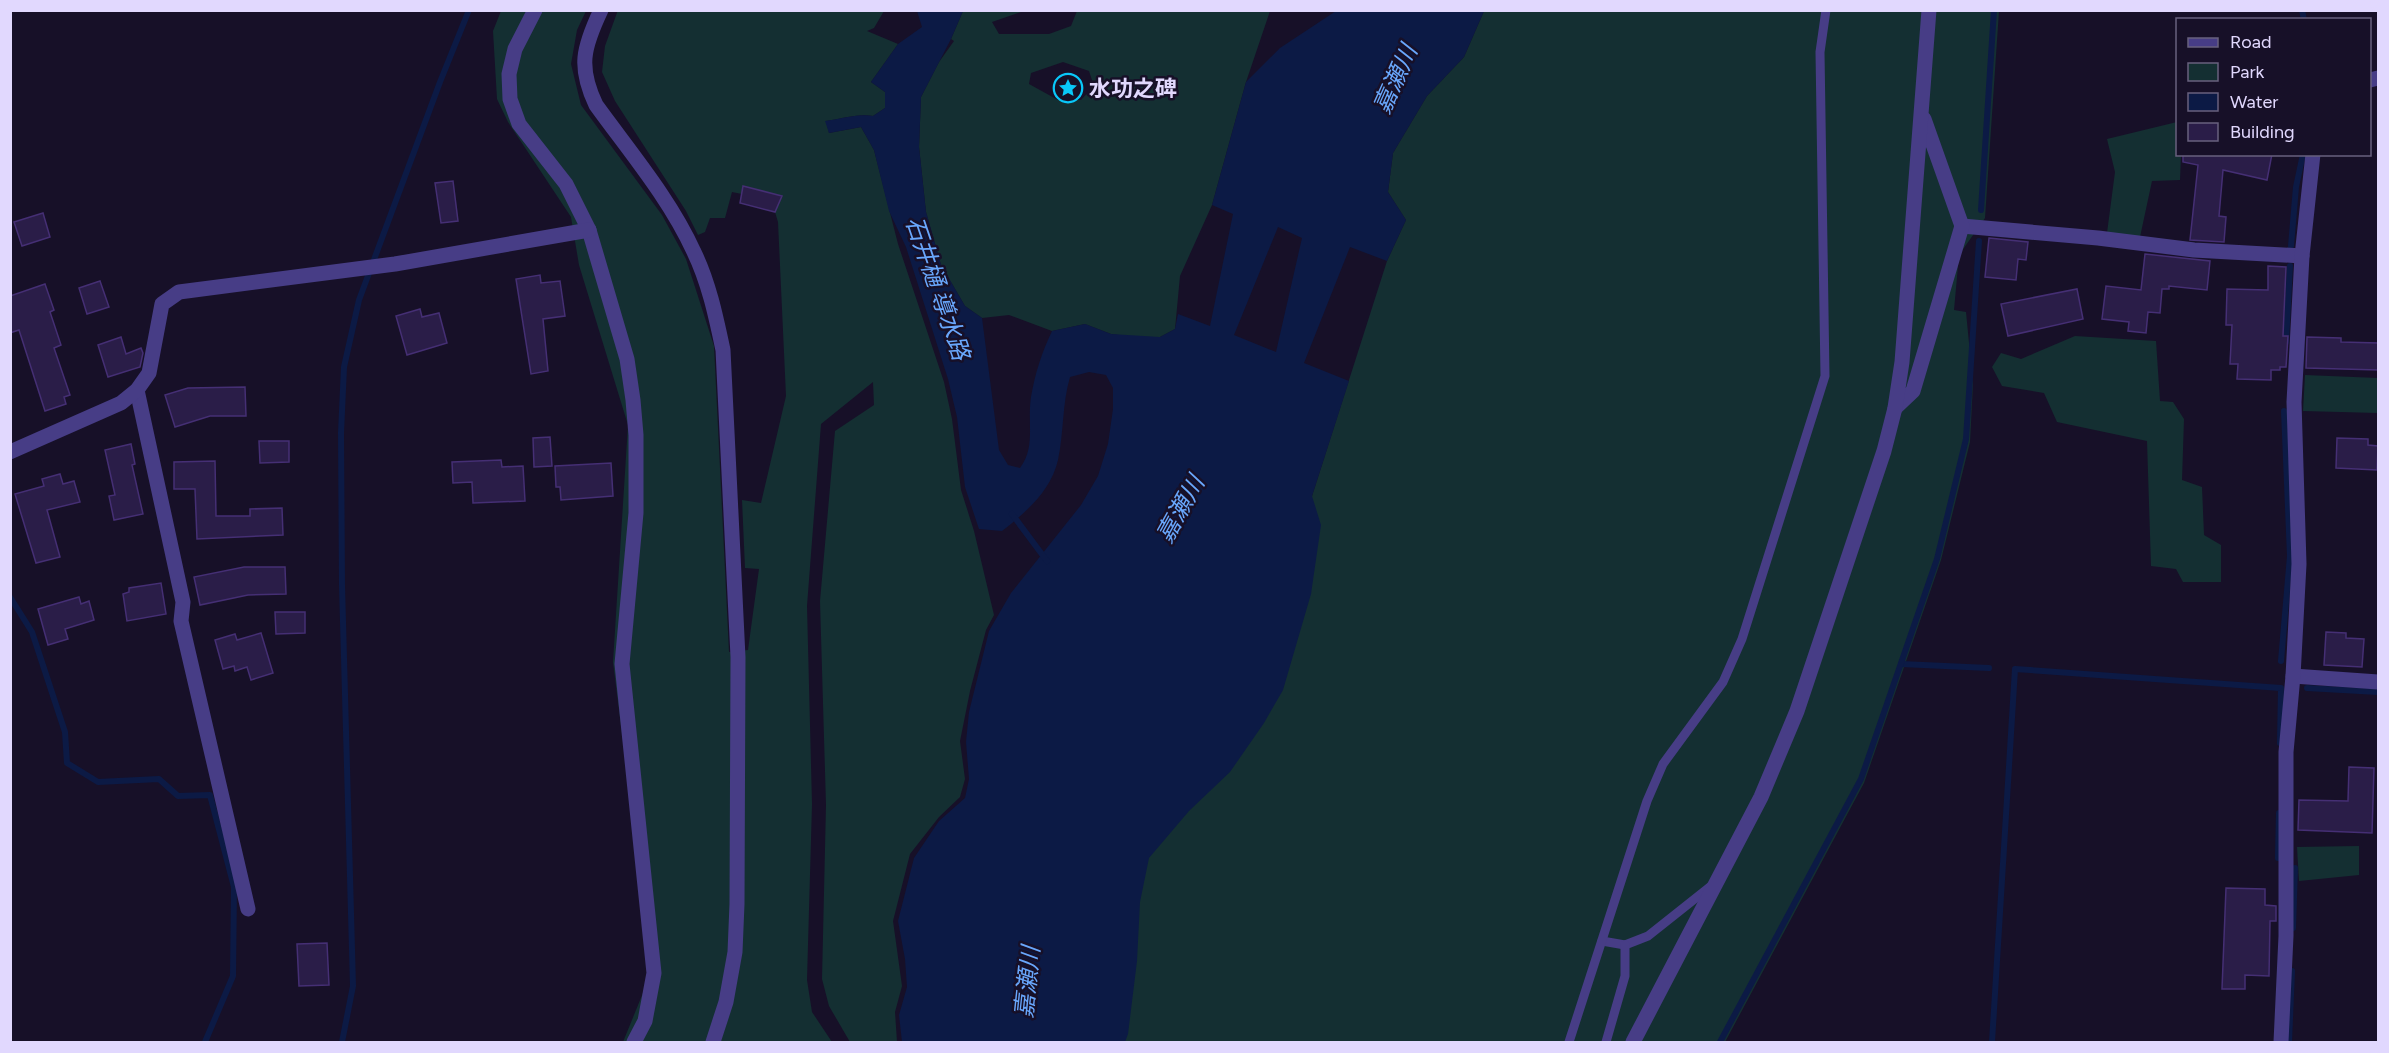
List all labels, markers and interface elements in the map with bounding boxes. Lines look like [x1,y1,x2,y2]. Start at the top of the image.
legend [2176,18,2371,156]
text: Road [2230,31,2271,53]
water label: 嘉瀬川 [1367,37,1424,118]
text: Park [2230,61,2265,83]
place icon: 水功之碑 [1052,72,1084,104]
place label: 水功之碑 [1089,75,1177,102]
text: Water [2230,91,2278,113]
text: Building [2230,121,2295,143]
water label: 石井樋 導水路 [900,212,977,365]
water label: 嘉瀬川 [1150,468,1212,548]
water label: 嘉瀬川 [1009,942,1045,1019]

